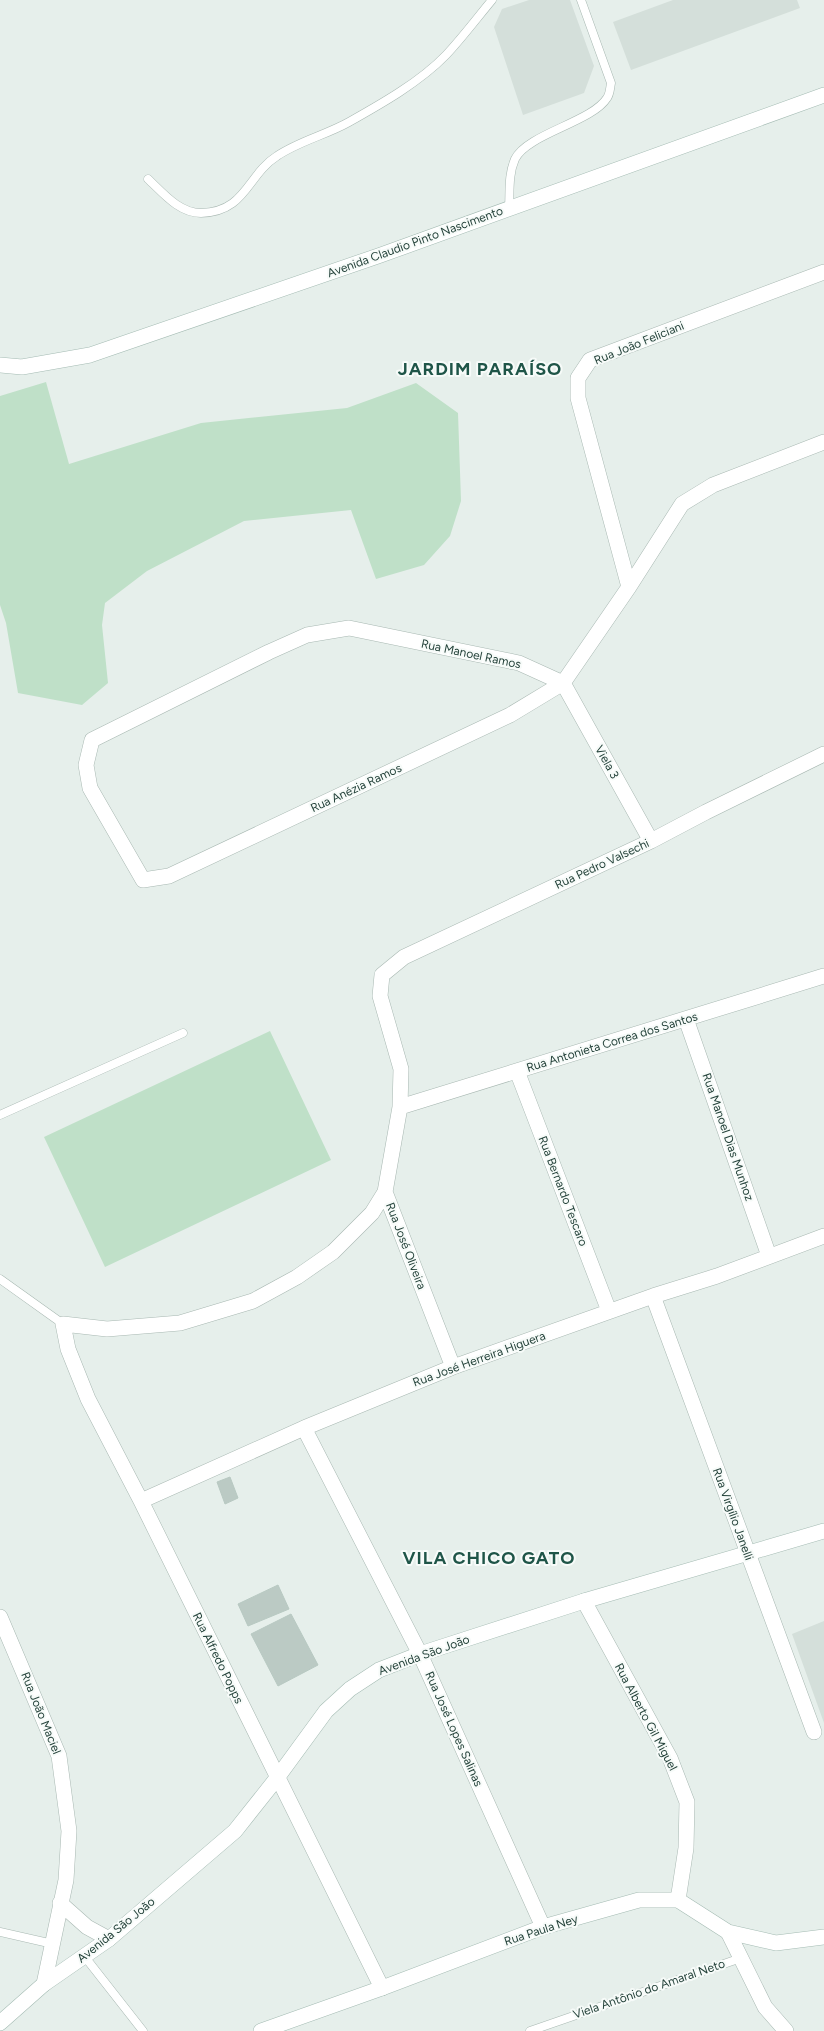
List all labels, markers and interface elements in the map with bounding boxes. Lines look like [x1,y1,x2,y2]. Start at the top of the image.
street label: Avenida Claudio Pinto Nascimento [325,204,505,280]
street label: Rua João Feliciani [592,319,686,367]
district label: JARDIM PARAÍSO [398,358,562,380]
street label: Rua Manoel Ramos [420,637,523,672]
street label: Viela 3 [592,743,622,781]
street label: Rua Anézia Ramos [308,761,404,815]
street label: Rua Pedro Valsechi [553,836,651,892]
street label: Rua Antonieta Correa dos Santos [525,1009,700,1075]
street label: Rua Manoel Dias Munhoz [700,1071,756,1203]
street label: Rua Bernardo Tescaro [536,1134,590,1248]
street label: Rua José Oliveira [383,1201,429,1291]
street label: Rua José Herreira Higuera [411,1328,547,1390]
street label: Rua Virgílio Janelli [710,1466,756,1562]
district label: VILA CHICO GATO [403,1547,575,1569]
street label: Rua Alfredo Popps [190,1610,246,1706]
street label: Avenida São João [377,1632,471,1678]
street label: Rua Alberto Gil Miguel [612,1661,680,1773]
street label: Rua José Lopes Salinas [422,1669,486,1789]
street label: Rua João Maciel [18,1670,64,1756]
street label: Avenida São João [74,1894,158,1966]
street label: Rua Paula Ney [502,1911,580,1949]
street label: Viela Antônio do Amaral Neto [571,1956,727,2022]

